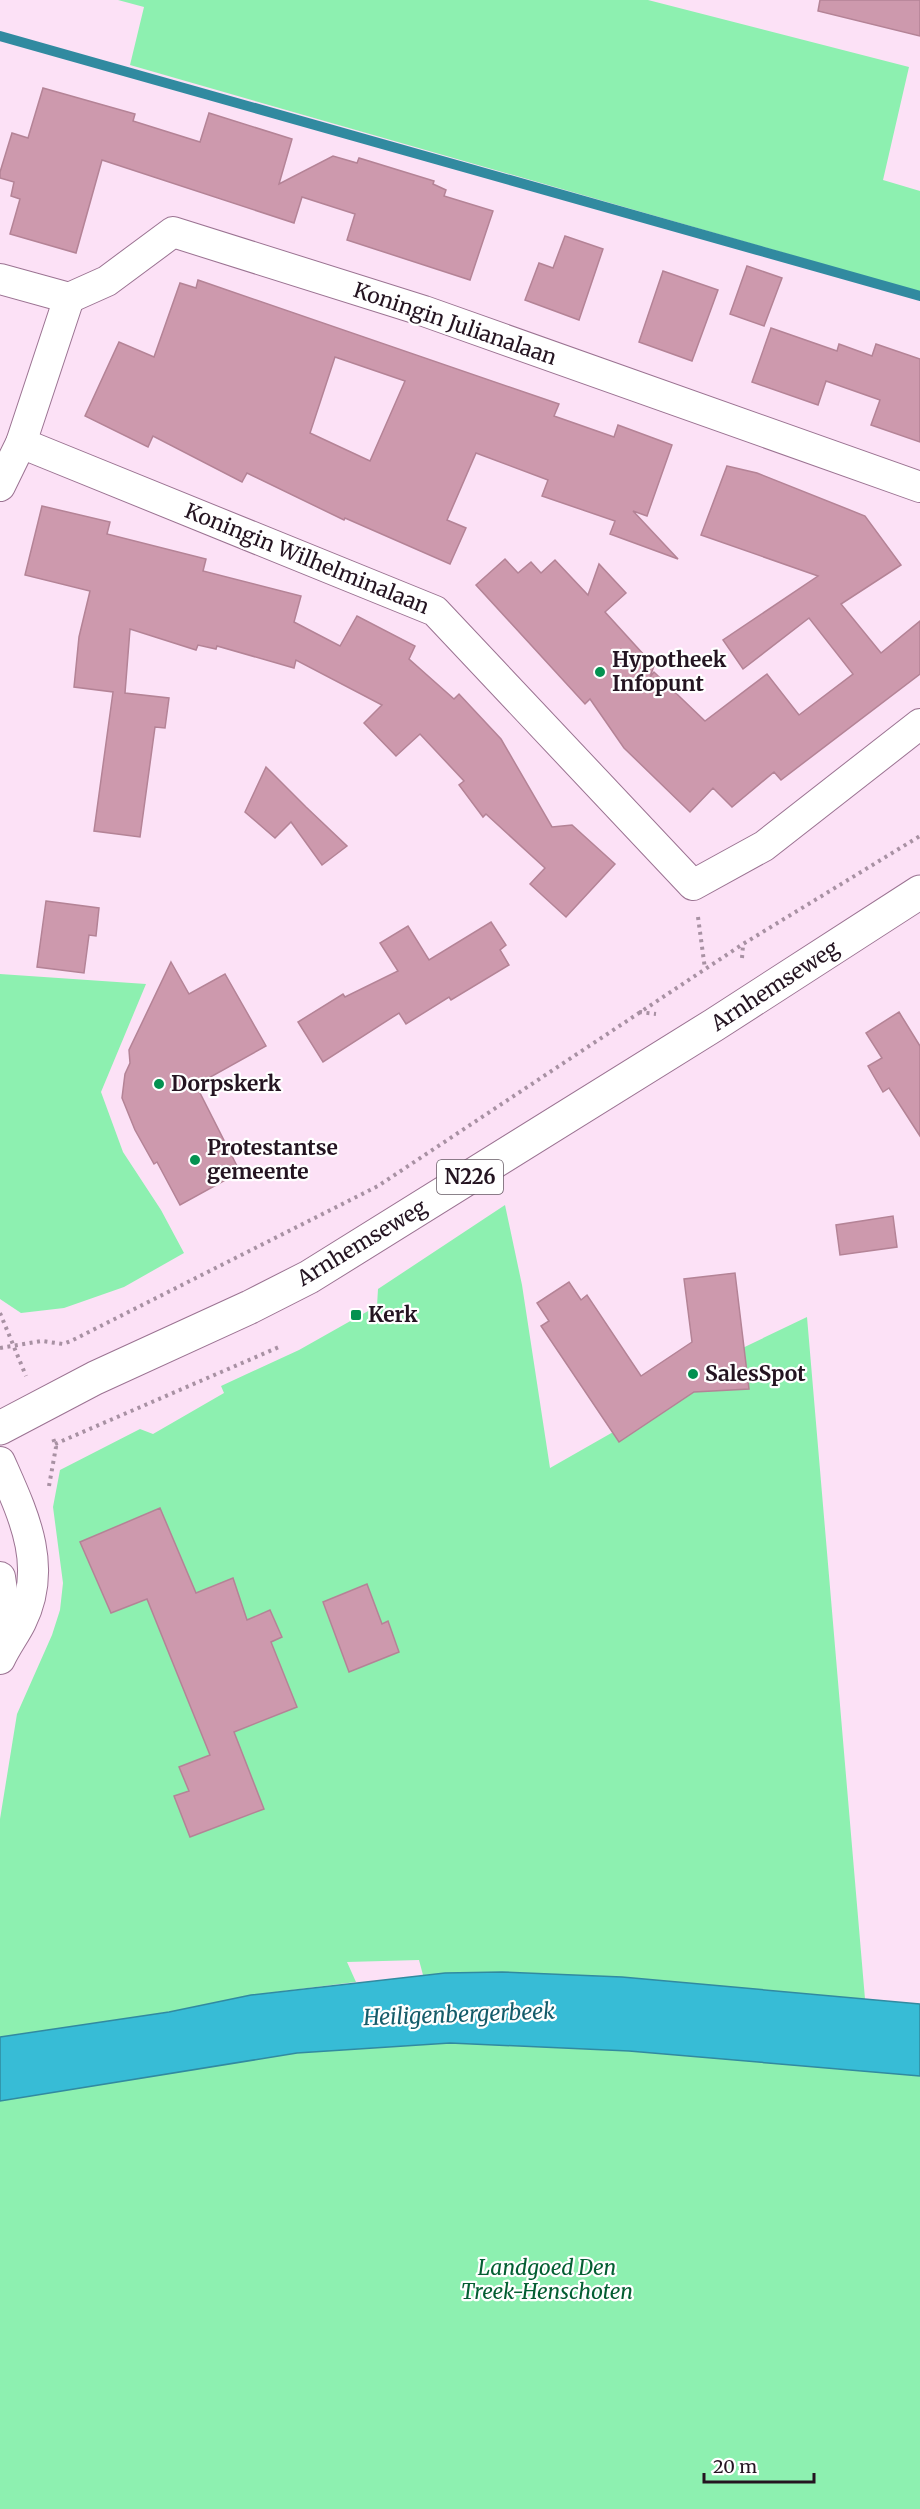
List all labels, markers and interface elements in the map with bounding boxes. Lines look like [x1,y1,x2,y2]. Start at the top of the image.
street label: Koningin Julianalaan [350,276,560,371]
street label: Koningin Wilhelminalaan [181,497,433,620]
place label: Hypotheek Infopunt [612,646,727,697]
marker: Hypotheek Infopunt [593,665,607,679]
street label: Arnhemseweg [705,934,844,1037]
place label: Dorpskerk [171,1070,282,1097]
marker: Dorpskerk [152,1077,166,1091]
place label: Protestantse gemeente [207,1134,338,1185]
marker: Protestantse gemeente [188,1153,202,1167]
road number: N226 [437,1160,503,1194]
street label: Arnhemseweg [291,1193,432,1292]
place label: Kerk [368,1301,418,1328]
marker: Kerk [349,1308,363,1322]
place label: SalesSpot [705,1360,806,1387]
marker: SalesSpot [686,1367,700,1381]
water label: Heiligenbergerbeek [362,1997,555,2031]
park label: Landgoed Den Treek-Henschoten [461,2254,633,2305]
scale bar [704,2446,814,2484]
text: 20 m [713,2455,757,2478]

